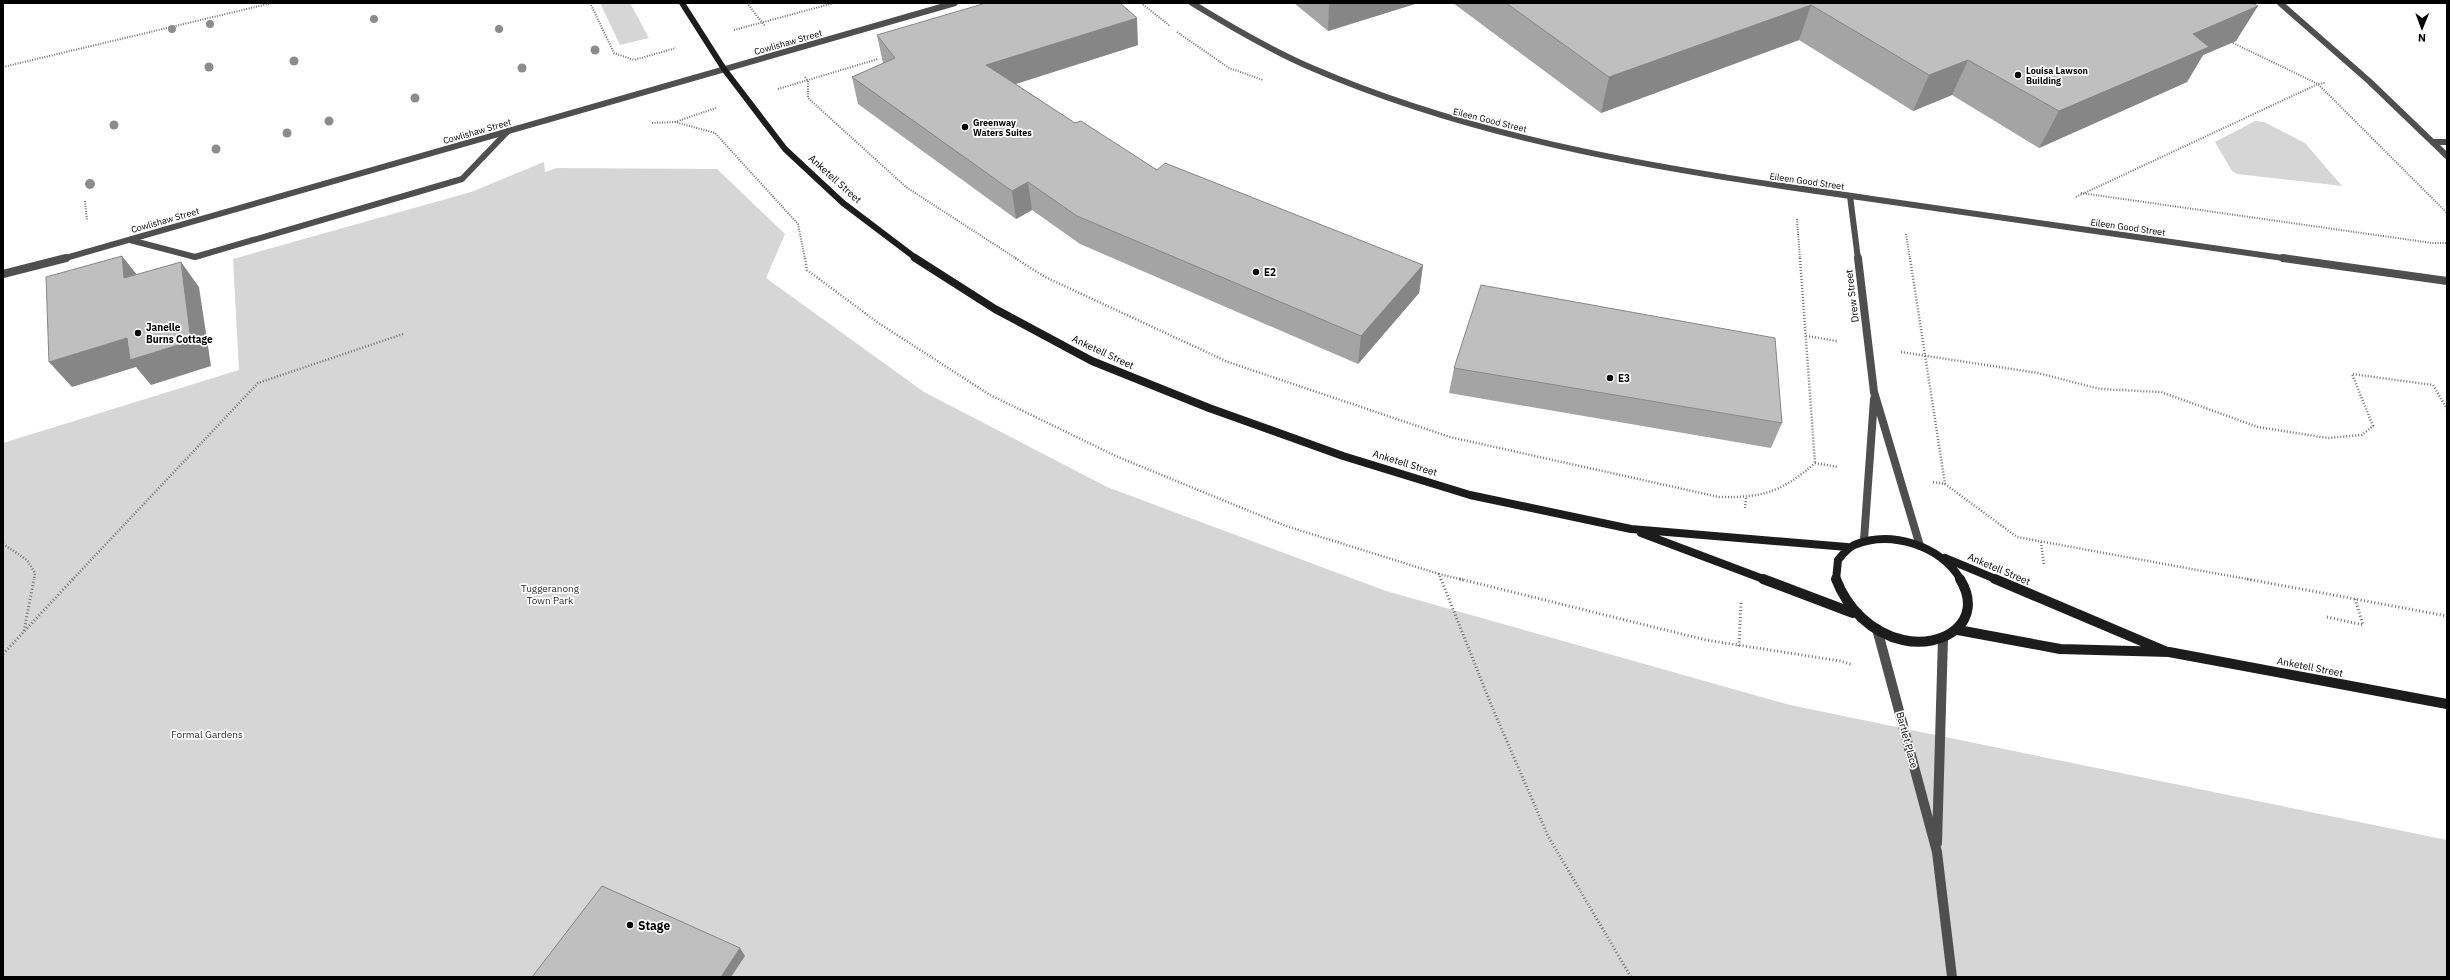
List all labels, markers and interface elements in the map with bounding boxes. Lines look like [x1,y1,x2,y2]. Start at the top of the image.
north arrow [2402,8,2442,48]
street label: Cowlishaw Street [753,27,823,57]
text: N [2418,31,2426,45]
place label: Louisa Lawson Building [2026,65,2088,86]
marker: Louisa Lawson Building [2013,70,2023,80]
street label: Eileen Good Street [1452,106,1528,134]
street label: Cowlishaw Street [442,116,512,146]
place label: Greenway Waters Suites [973,117,1032,138]
marker: Greenway Waters Suites [960,122,970,132]
street label: Anketell Street [806,152,865,207]
street label: Eileen Good Street [1769,170,1845,192]
street label: Cowlishaw Street [130,205,200,235]
street label: Eileen Good Street [2090,216,2166,238]
place label: E2 [1264,266,1276,279]
marker: E2 [1251,267,1261,277]
street label: Drew Street [1842,268,1862,323]
place label: Janelle Burns Cottage [146,321,213,346]
marker: Janelle Burns Cottage [133,328,143,338]
street label: Anketell Street [1070,332,1136,372]
place label: E3 [1618,372,1630,385]
marker: E3 [1605,373,1615,383]
street label: Anketell Street [1371,447,1439,479]
street label: Anketell Street [1966,550,2033,588]
park label: Tuggeranong Town Park [521,582,580,607]
street label: Anketell Street [2276,654,2345,680]
street label: Bartlet Place [1893,710,1921,770]
park label: Formal Gardens [171,728,243,741]
place label: Stage [638,918,670,933]
marker: Stage [625,920,635,930]

